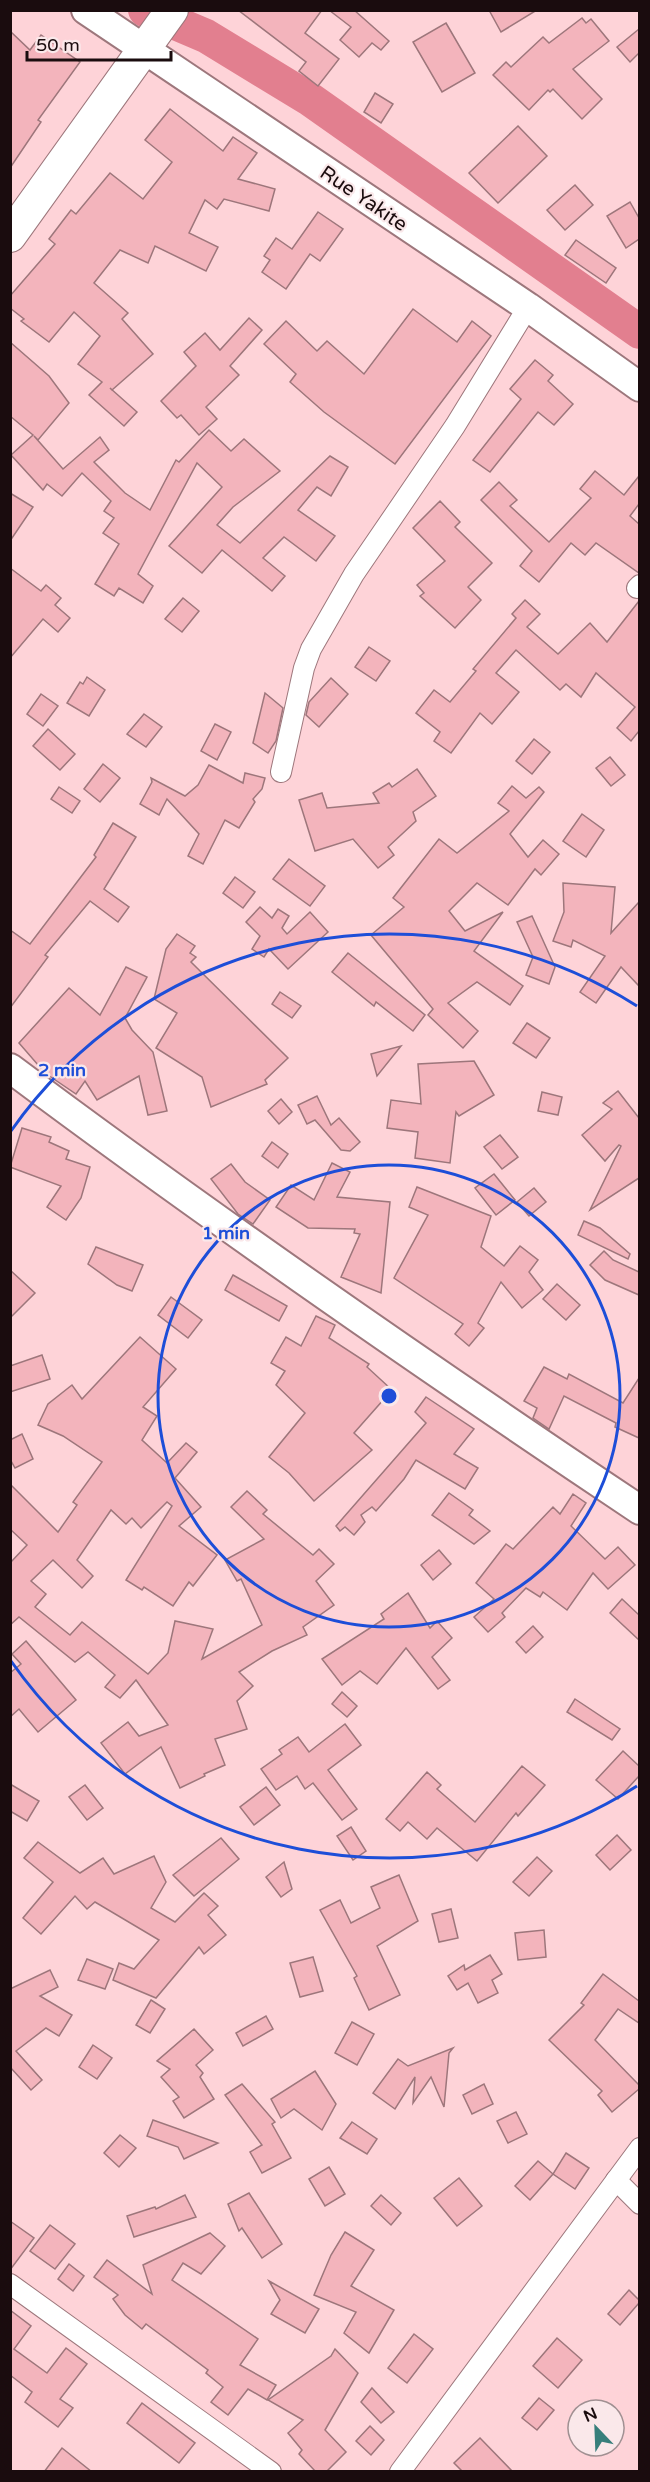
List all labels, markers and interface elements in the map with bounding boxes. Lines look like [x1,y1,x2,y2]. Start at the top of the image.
scale bar [27,24,171,62]
text: 50 m [36,34,80,56]
street label: Rue Yakite [315,161,412,237]
text: 2 min [38,1059,86,1081]
text: 1 min [202,1222,250,1244]
centre of rings [379,1386,399,1406]
north arrow [566,2398,626,2458]
text: N [581,2403,600,2427]

